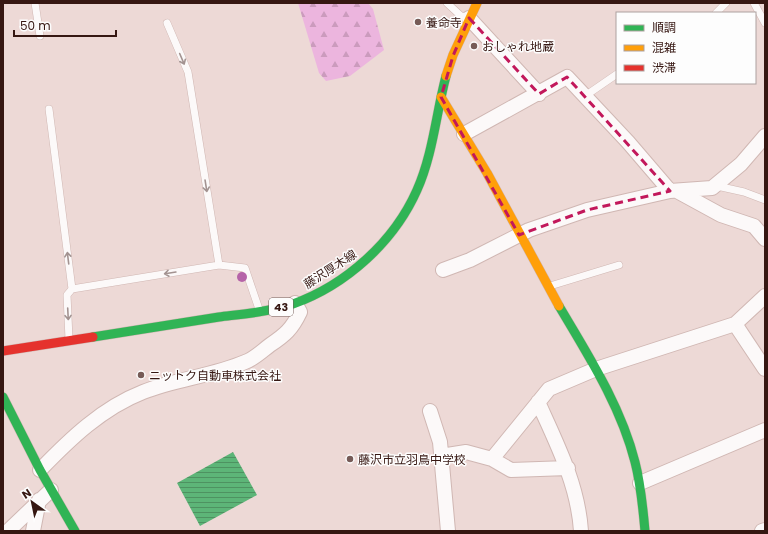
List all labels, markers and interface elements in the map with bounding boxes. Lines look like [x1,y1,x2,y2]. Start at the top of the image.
scale bar [14,12,116,38]
legend [616,12,756,84]
place label: 養命寺 [426,14,462,31]
text: 50 m [20,17,51,34]
marker: 養命寺 [413,17,423,27]
text: 順調 [652,19,676,36]
place label: おしゃれ地蔵 [482,38,554,55]
text: 混雑 [652,39,676,56]
marker: おしゃれ地蔵 [469,41,479,51]
one-way arrow [179,52,186,64]
text: 渋滞 [652,59,676,76]
one-way arrow [202,179,210,192]
street label: 藤沢厚木線 [300,246,360,292]
one-way arrow [64,252,72,265]
one-way arrow [164,269,177,277]
road number: 43 [269,298,293,316]
one-way arrow [64,307,71,320]
place label: ニットク自動車株式会社 [149,367,281,384]
marker: ニットク自動車株式会社 [136,370,146,380]
place label: 藤沢市立羽鳥中学校 [358,451,466,468]
marker: 藤沢市立羽鳥中学校 [345,454,355,464]
north arrow [12,482,52,522]
text: N [19,485,34,503]

